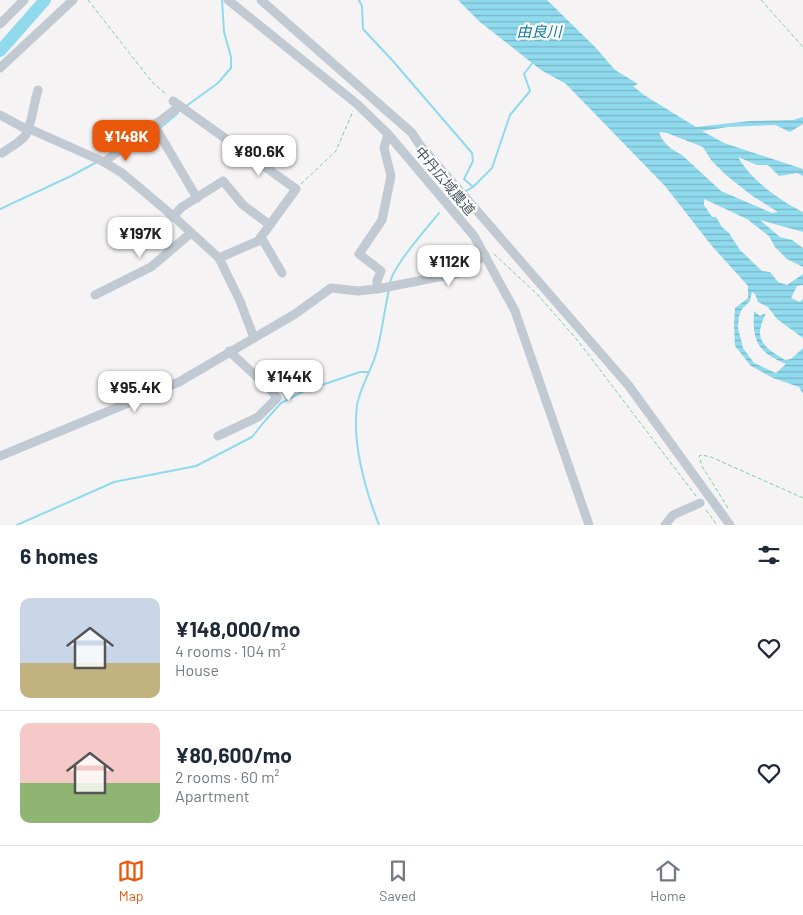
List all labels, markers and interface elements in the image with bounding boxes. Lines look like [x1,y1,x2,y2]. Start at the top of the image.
water label: 由良川 [516,22,563,40]
pin: ¥148K [91,120,161,162]
text: ¥148K [104,126,149,145]
pin: ¥80.6K [218,134,300,177]
text: ¥80.6K [233,141,285,160]
street label: 中丹広域農道 [412,143,479,218]
pin: ¥197K [105,216,175,259]
text: ¥197K [118,223,162,242]
pin: ¥112K [414,244,484,287]
text: ¥112K [428,251,470,270]
pin: ¥144K [254,360,324,402]
text: ¥144K [266,366,312,385]
pin: ¥95.4K [94,370,176,413]
text: ¥95.4K [109,377,161,396]
icon: filters [755,541,783,569]
text: 6 homes [20,543,98,568]
text: ¥148,000/mo [175,616,300,641]
icon: home [60,618,120,678]
icon: heart [755,634,783,662]
text: 4 rooms · 104 m² [175,641,286,660]
text: House [175,660,219,679]
text: ¥80,600/mo [175,742,292,767]
icon: home [60,743,120,803]
icon: heart [755,759,783,787]
text: 2 rooms · 60 m² [175,767,280,786]
text: Apartment [175,786,250,805]
tab: Map [117,857,145,904]
tab: Saved [379,857,416,904]
tab: Home [650,857,686,904]

